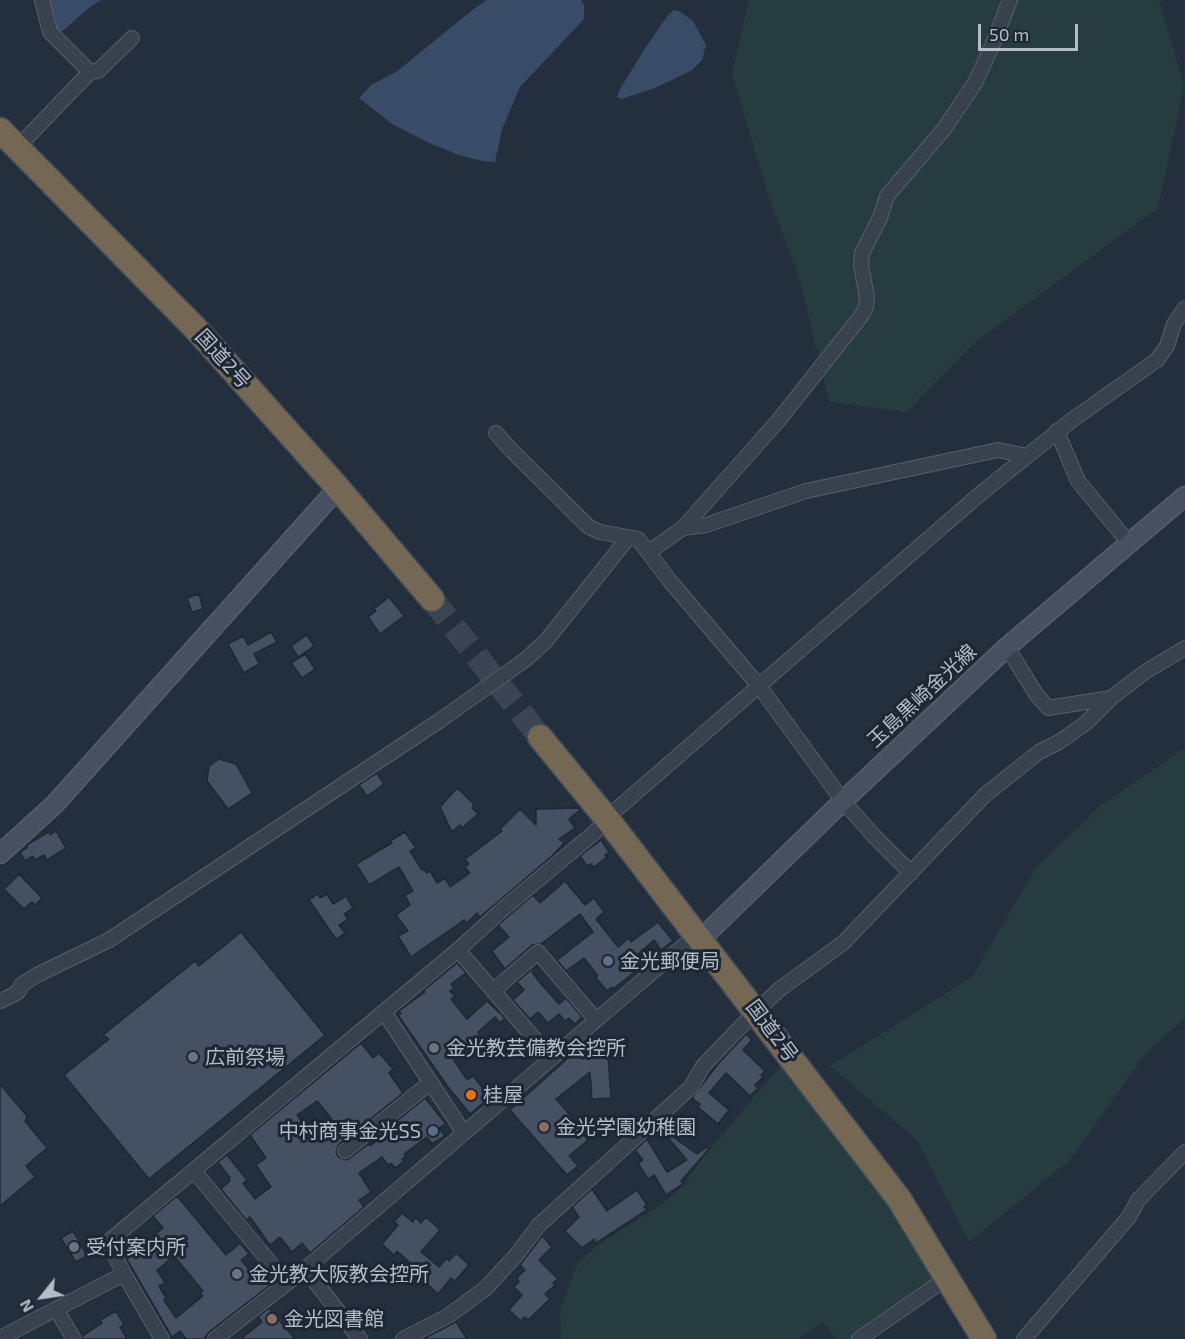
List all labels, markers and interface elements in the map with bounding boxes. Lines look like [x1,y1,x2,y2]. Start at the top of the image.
scale bar [981,12,1082,50]
text: 50 m [989,23,1029,45]
street label: 国道2号 [190,324,256,394]
street label: 玉島黒崎金光線 [863,639,981,753]
place label: 金光郵便局 [620,949,720,973]
marker: 金光郵便局 [601,954,615,968]
street label: 国道2号 [741,995,803,1067]
place label: 金光教芸備教会控所 [446,1036,626,1060]
marker: 金光教芸備教会控所 [427,1041,441,1055]
place label: 広前祭場 [205,1045,285,1069]
marker: 広前祭場 [186,1050,200,1064]
place label: 桂屋 [483,1083,523,1107]
marker: 桂屋 [464,1088,478,1102]
place label: 金光学園幼稚園 [556,1115,696,1139]
place label: 中村商事金光SS [279,1119,421,1143]
marker: 金光学園幼稚園 [537,1120,551,1134]
marker: 中村商事金光SS [426,1124,440,1138]
place label: 受付案内所 [86,1235,186,1259]
marker: 受付案内所 [67,1240,81,1254]
place label: 金光教大阪教会控所 [249,1262,429,1286]
north arrow [12,1267,72,1327]
marker: 金光教大阪教会控所 [230,1267,244,1281]
text: N [15,1296,37,1316]
place label: 金光図書館 [284,1307,384,1331]
marker: 金光図書館 [265,1312,279,1326]

